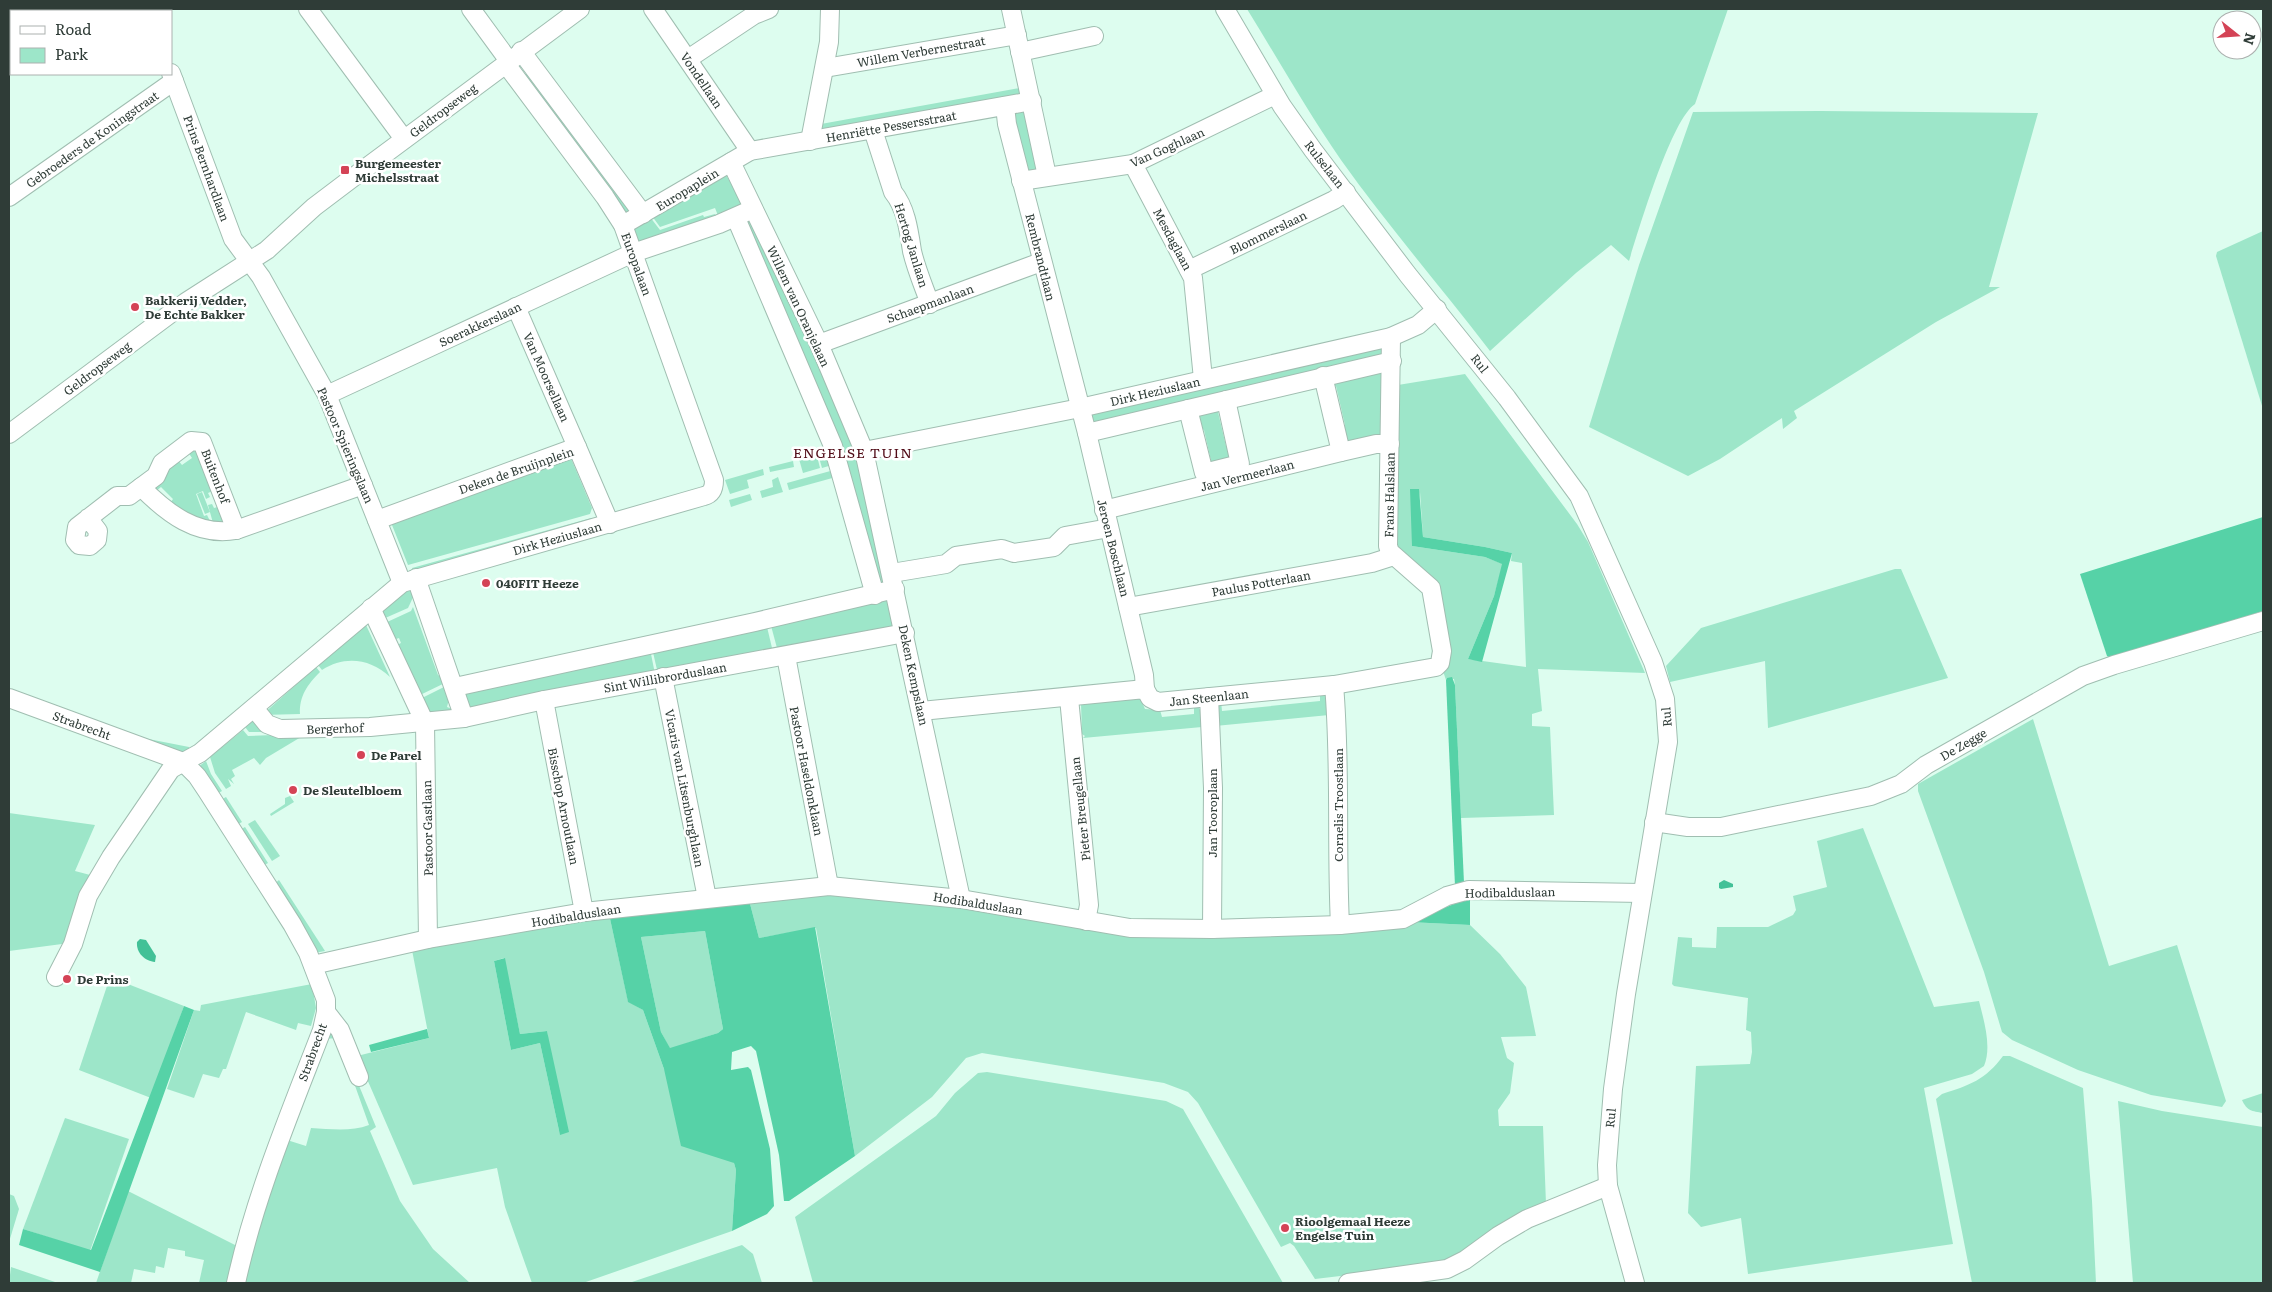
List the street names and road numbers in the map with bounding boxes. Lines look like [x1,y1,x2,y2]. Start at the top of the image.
street label: Willem Verbernestraat [855,31,987,71]
street label: Vondellaan [676,48,728,112]
street label: Geldropseweg [405,78,481,141]
street label: Gebroeders de Koningstraat [22,86,162,192]
street label: Henriëtte Pessersstraat [824,106,958,146]
street label: Prins Bernhardlaan [179,112,235,224]
street label: Van Goghlaan [1127,122,1207,172]
street label: Rulselaan [1301,136,1349,192]
street label: Europaplein [652,163,722,215]
street label: Hertog Janlaan [891,200,933,290]
street label: Mesdaglaan [1149,205,1197,273]
street label: Blommerslaan [1226,206,1310,258]
street label: Rembrandtlaan [1021,211,1061,303]
street label: Europalaan [617,230,657,298]
street label: Willem van Oranjelaan [763,242,835,370]
street label: Schaepmanlaan [884,279,976,327]
street label: Soerakkerslaan [436,297,524,351]
street label: Van Moorsellaan [519,329,575,425]
street label: Geldropseweg [59,336,135,399]
street label: Rul [1467,350,1493,376]
street label: Dirk Heziuslaan [1108,372,1202,410]
street label: Pastoor Spieringslaan [313,384,379,506]
street label: Deken de Bruijnplein [456,442,576,498]
street label: Buitenhof [197,446,235,507]
street label: Frans Halslaan [1379,452,1399,538]
street label: Jan Vermeerlaan [1198,455,1296,495]
street label: Jeroen Boschlaan [1093,497,1135,599]
street label: Dirk Heziuslaan [510,517,604,559]
street label: Paulus Potterlaan [1210,565,1312,601]
street label: Deken Kempslaan [895,623,933,727]
street label: Sint Willibrorduslaan [602,657,728,697]
street label: Jan Steenlaan [1168,684,1250,710]
street label: Pastoor Haseldonklaan [786,705,828,837]
street label: Strabrecht [50,706,114,744]
street label: Rul [1656,706,1676,728]
street label: Vicaris van Litsenburghlaan [661,707,709,869]
street label: Bergerhof [306,718,365,738]
street label: De Zegge [1936,723,1990,765]
street label: Bisschop Arnoutlaan [544,746,584,866]
street label: Cornelis Troostlaan [1329,748,1347,862]
street label: Pieter Breugellaan [1066,756,1094,862]
street label: Jan Tooroplaan [1203,768,1221,858]
street label: Pastoor Gastlaan [417,780,437,876]
street label: Hodibalduslaan [1464,882,1556,902]
street label: Hodibalduslaan [932,887,1024,919]
street label: Hodibalduslaan [530,899,622,931]
street label: Strabrecht [293,1020,331,1084]
street label: Rul [1600,1107,1620,1129]

